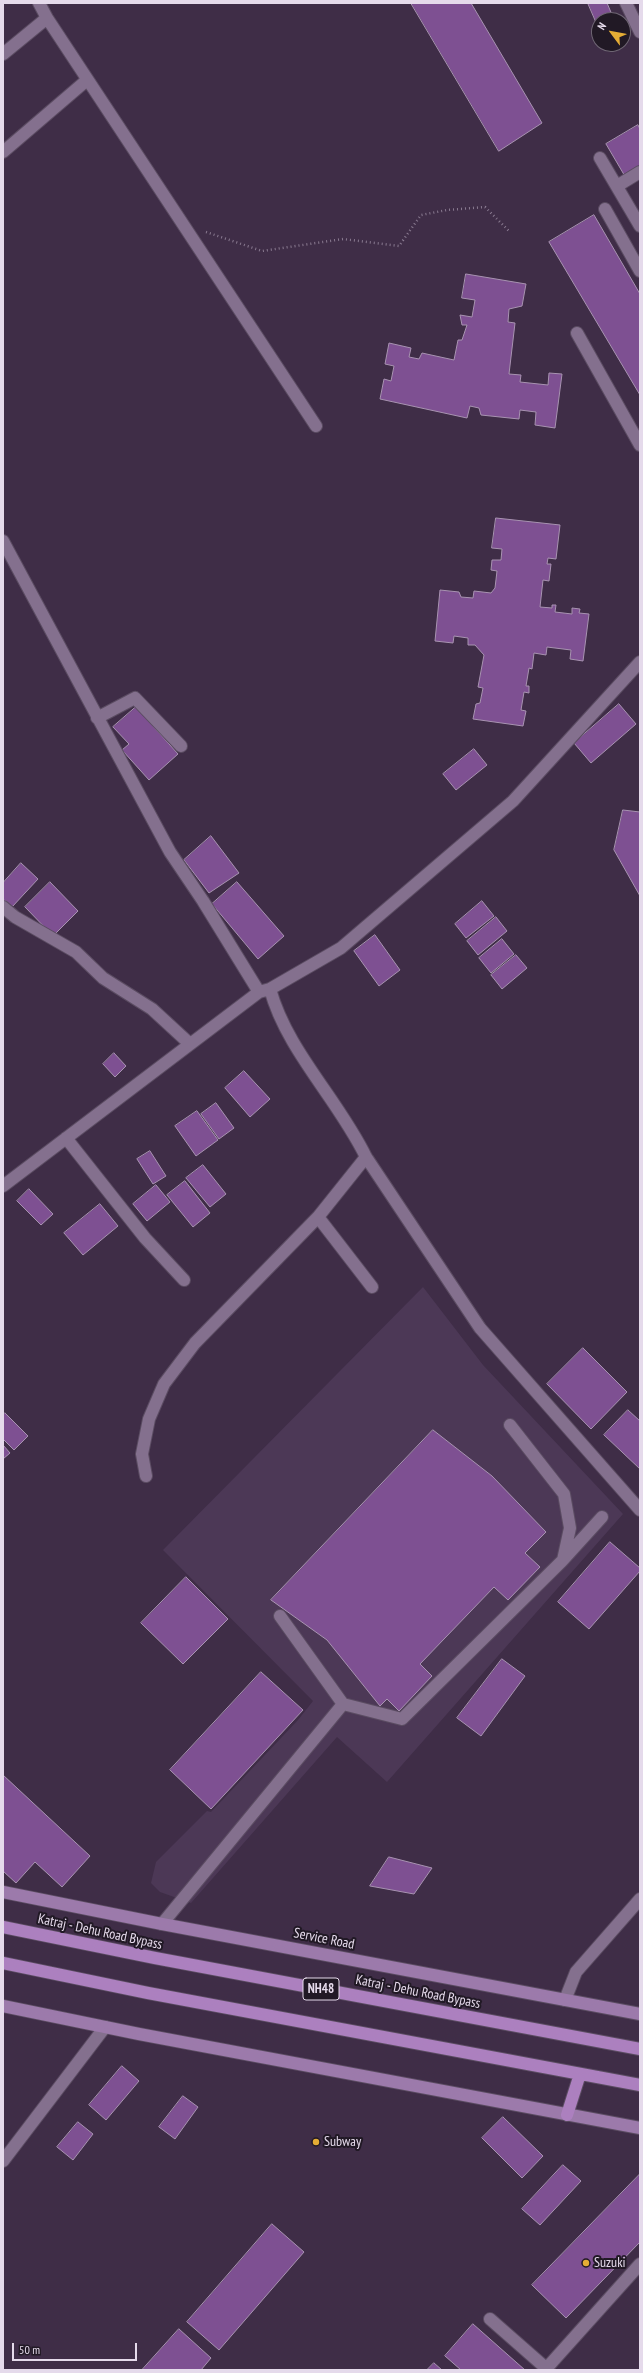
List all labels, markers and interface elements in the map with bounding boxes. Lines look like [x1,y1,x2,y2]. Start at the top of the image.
north arrow [591,12,631,52]
text: N [594,20,609,32]
street label: Katraj - Dehu Road Bypass [36,1911,164,1953]
street label: Service Road [292,1925,356,1953]
street label: Katraj - Dehu Road Bypass [354,1972,482,2012]
road number: NH48 [303,1978,339,2000]
place label: Subway [324,2134,361,2150]
marker: Subway [311,2137,321,2147]
place label: Suzuki [594,2255,626,2271]
marker: Suzuki [581,2258,591,2268]
scale bar [14,2335,139,2361]
text: 50 m [19,2342,40,2357]

